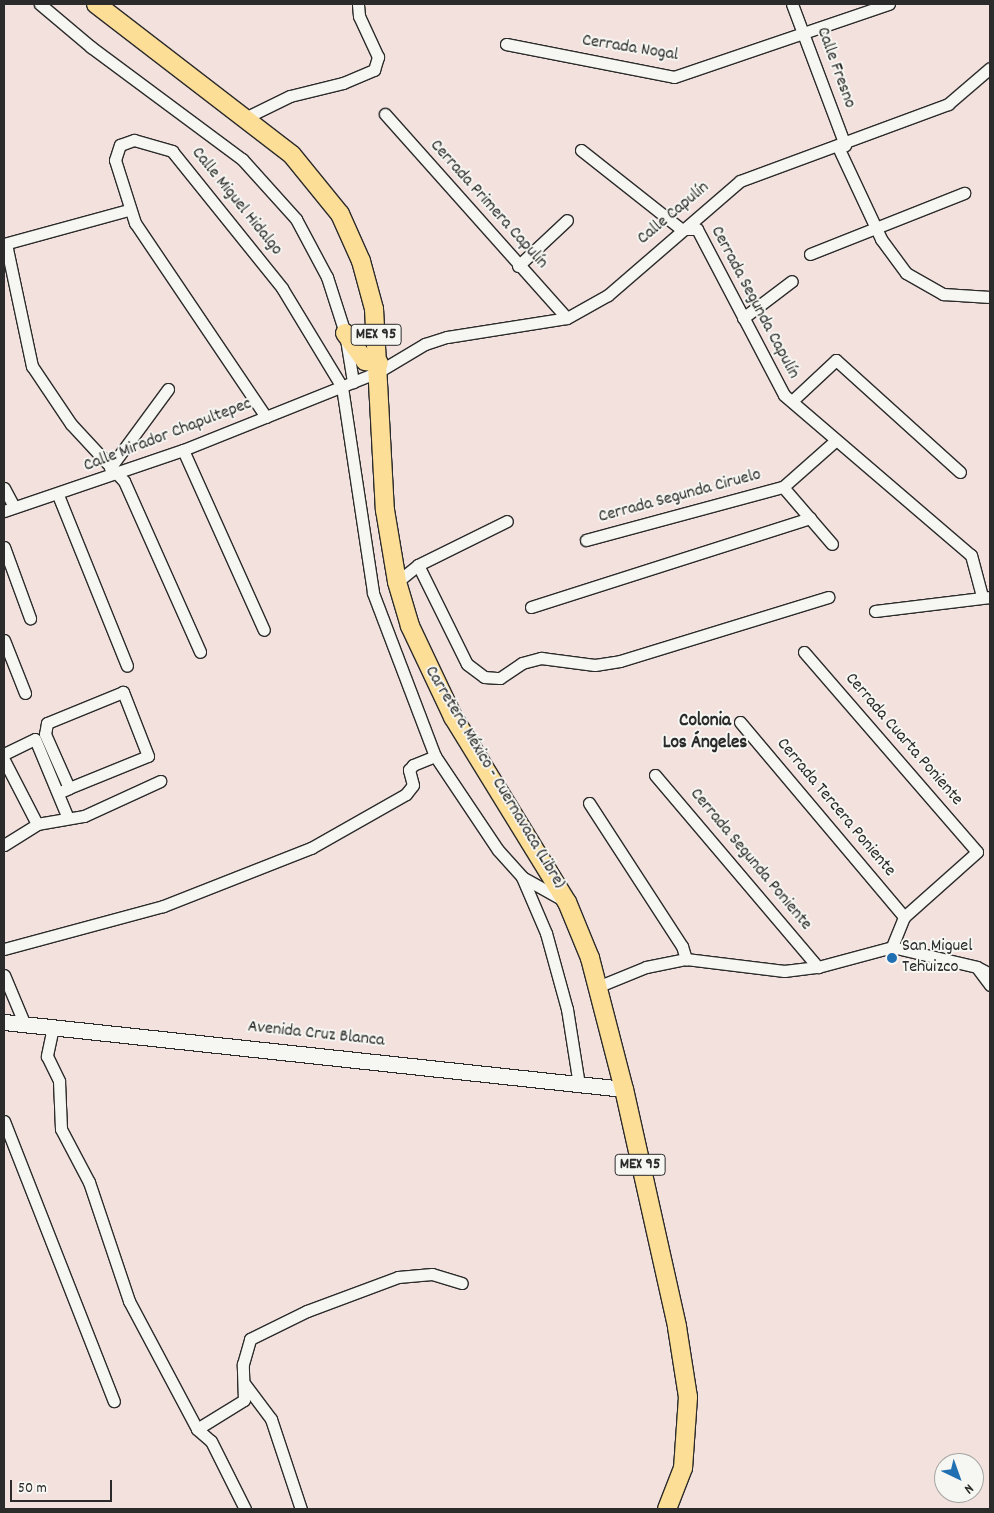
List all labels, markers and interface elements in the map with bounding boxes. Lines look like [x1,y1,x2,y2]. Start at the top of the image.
street label: Calle Fresno [810,25,860,111]
street label: Cerrada Nogal [580,31,680,67]
street label: Cerrada Primera Capulín [424,136,552,274]
street label: Calle Miguel Hidalgo [186,143,286,261]
street label: Calle Capulín [634,178,714,250]
street label: Cerrada Segunda Capulín [705,223,803,383]
road number: MEX 95 [350,322,402,348]
street label: Calle Mirador Chapultepec [81,394,255,478]
street label: Cerrada Segunda Ciruelo [596,465,764,529]
street label: Carretera México - Cuernavaca (Libre) [419,663,569,893]
street label: Cerrada Cuarta Poniente [839,669,967,811]
district label: Colonia Los Ángeles [663,711,747,755]
street label: Cerrada Tercera Poniente [771,734,899,882]
street label: Cerrada Segunda Poniente [684,784,816,936]
place label: San Miguel Tehuizco [902,937,973,980]
marker: San Miguel Tehuizco [886,952,898,964]
street label: Avenida Cruz Blanca [247,1017,385,1053]
road number: MEX 95 [614,1152,666,1178]
north arrow [934,1453,984,1503]
scale bar [12,1470,115,1502]
text: 50 m [18,1478,47,1500]
text: N [959,1479,978,1498]

